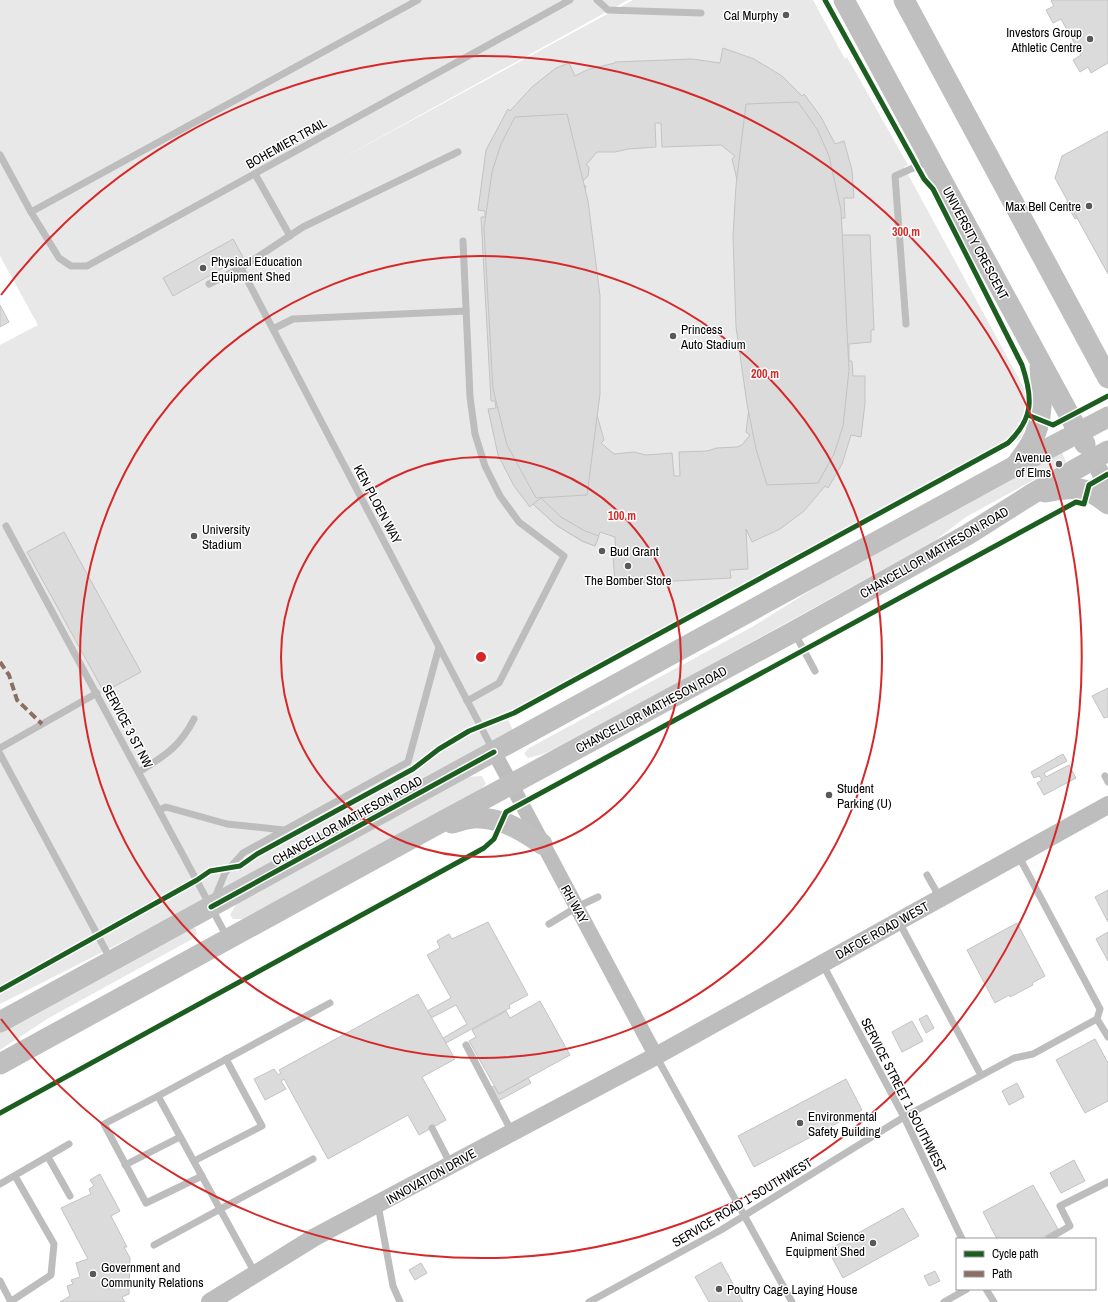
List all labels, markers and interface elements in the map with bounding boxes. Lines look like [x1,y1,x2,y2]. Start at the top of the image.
place label: Cal Murphy [724,7,779,24]
marker: Cal Murphy [781,10,791,20]
place label: Investors Group Athletic Centre [1006,24,1082,56]
marker: Investors Group Athletic Centre [1085,34,1095,44]
street label: BOHEMIER TRAIL [243,114,330,173]
street label: UNIVERSITY CRESCENT [939,184,1013,303]
place label: Max Bell Centre [1005,198,1081,215]
marker: Max Bell Centre [1084,201,1094,211]
text: 300 m [892,224,920,240]
place label: Physical Education Equipment Shed [211,253,302,285]
marker: Physical Education Equipment Shed [198,263,208,273]
place label: Princess Auto Stadium [680,321,746,353]
marker: Princess Auto Stadium [668,331,678,341]
text: 200 m [751,366,779,382]
place label: Avenue of Elms [1014,449,1051,481]
marker: Avenue of Elms [1054,459,1064,469]
street label: KEN PLOEN WAY [350,462,406,547]
street label: CHANCELLOR MATHESON ROAD [857,503,1012,602]
text: 100 m [608,508,636,524]
place label: University Stadium [202,521,251,553]
marker: University Stadium [189,531,199,541]
place label: Bud Grant [610,543,659,560]
marker: Bud Grant [597,546,607,556]
marker: The Bomber Store [623,561,633,571]
place label: The Bomber Store [584,572,672,589]
centre of rings [474,650,488,664]
street label: CHANCELLOR MATHESON ROAD [573,662,730,757]
street label: SERVICE 3 ST NW [98,681,157,771]
street label: CHANCELLOR MATHESON ROAD [269,772,426,869]
place label: Student Parking (U) [837,780,892,812]
marker: Student Parking (U) [824,790,834,800]
street label: RH WAY [557,882,592,927]
street label: DAFOE ROAD WEST [833,897,932,963]
street label: SERVICE STREET 1 SOUTHWEST [857,1015,950,1176]
place label: Environmental Safety Building [808,1108,880,1140]
marker: Environmental Safety Building [795,1118,805,1128]
street label: INNOVATION DRIVE [383,1145,479,1208]
street label: SERVICE ROAD 1 SOUTHWEST [669,1154,816,1251]
place label: Animal Science Equipment Shed [786,1228,865,1260]
marker: Animal Science Equipment Shed [868,1238,878,1248]
legend [956,1238,1096,1290]
text: Cycle path [992,1246,1039,1262]
place label: Government and Community Relations [101,1259,204,1291]
text: Path [992,1266,1012,1282]
marker: Government and Community Relations [88,1269,98,1279]
place label: Poultry Cage Laying House [727,1281,857,1298]
marker: Poultry Cage Laying House [714,1284,724,1294]

